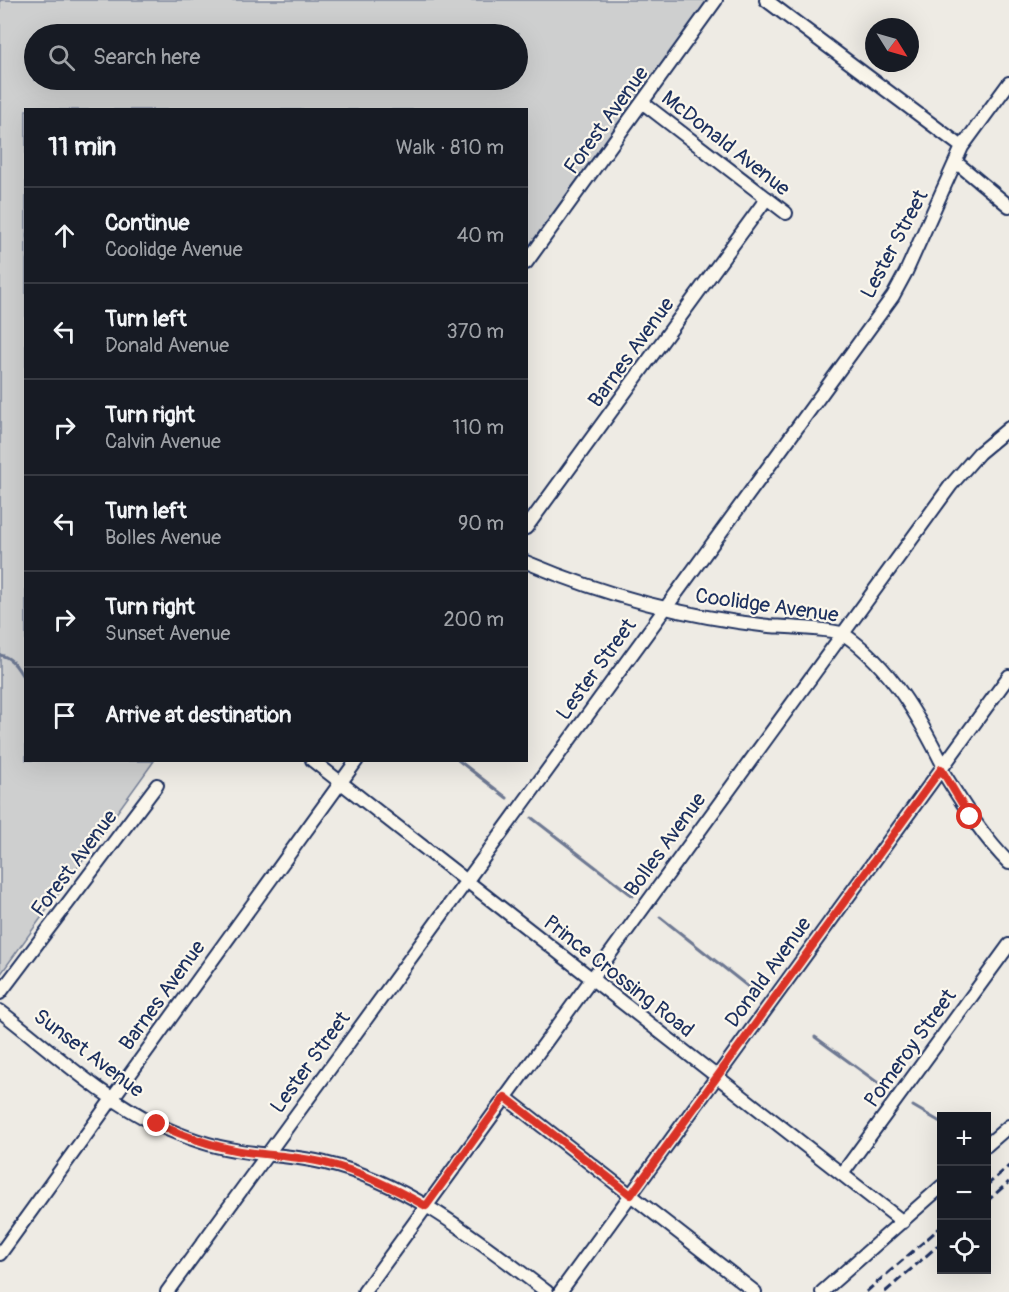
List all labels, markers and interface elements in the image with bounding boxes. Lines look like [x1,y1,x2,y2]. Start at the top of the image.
north arrow [865,18,919,72]
search box [24,24,528,90]
icon: search [45,41,78,74]
text: Search here [93,43,200,71]
street label: Forest Avenue [558,60,655,180]
street label: McDonald Avenue [656,85,796,202]
text: 11 min [48,131,116,163]
text: Walk · 810 m [396,135,504,160]
street label: Lester Street [854,185,935,303]
text: Continue [105,209,189,237]
icon: ahead [48,219,81,252]
text: 40 m [457,223,504,248]
text: Coolidge Avenue [105,237,243,262]
street label: Barnes Avenue [582,291,681,413]
text: Turn left [105,305,187,333]
icon: left [48,315,81,348]
text: 370 m [447,319,504,344]
text: Donald Avenue [105,333,229,358]
text: Turn right [105,401,195,429]
icon: right [48,411,81,444]
text: 110 m [453,415,504,440]
text: Calvin Avenue [105,429,221,454]
text: Turn left [105,497,187,525]
icon: left [48,507,81,540]
text: 90 m [458,511,504,536]
text: Bolles Avenue [105,525,221,550]
street label: Coolidge Avenue [694,582,841,629]
text: Turn right [105,593,195,621]
icon: right [48,603,81,636]
text: 200 m [443,607,504,632]
street label: Lester Street [550,613,643,726]
text: Sunset Avenue [105,621,230,646]
icon: arrive [48,699,81,732]
text: Arrive at destination [105,701,291,729]
street label: Bolles Avenue [619,786,713,902]
route start [956,803,982,829]
street label: Forest Avenue [25,804,124,922]
street label: Prince Crossing Road [538,909,699,1044]
street label: Donald Avenue [719,911,818,1033]
street label: Barnes Avenue [113,934,212,1056]
street label: Pomeroy Street [858,983,963,1113]
street label: Sunset Avenue [28,1003,150,1104]
street label: Lester Street [264,1006,357,1119]
route end [143,1110,169,1136]
map controls [937,1112,991,1274]
button: + [937,1112,991,1166]
button: − [937,1166,991,1220]
button: locate [937,1220,991,1274]

